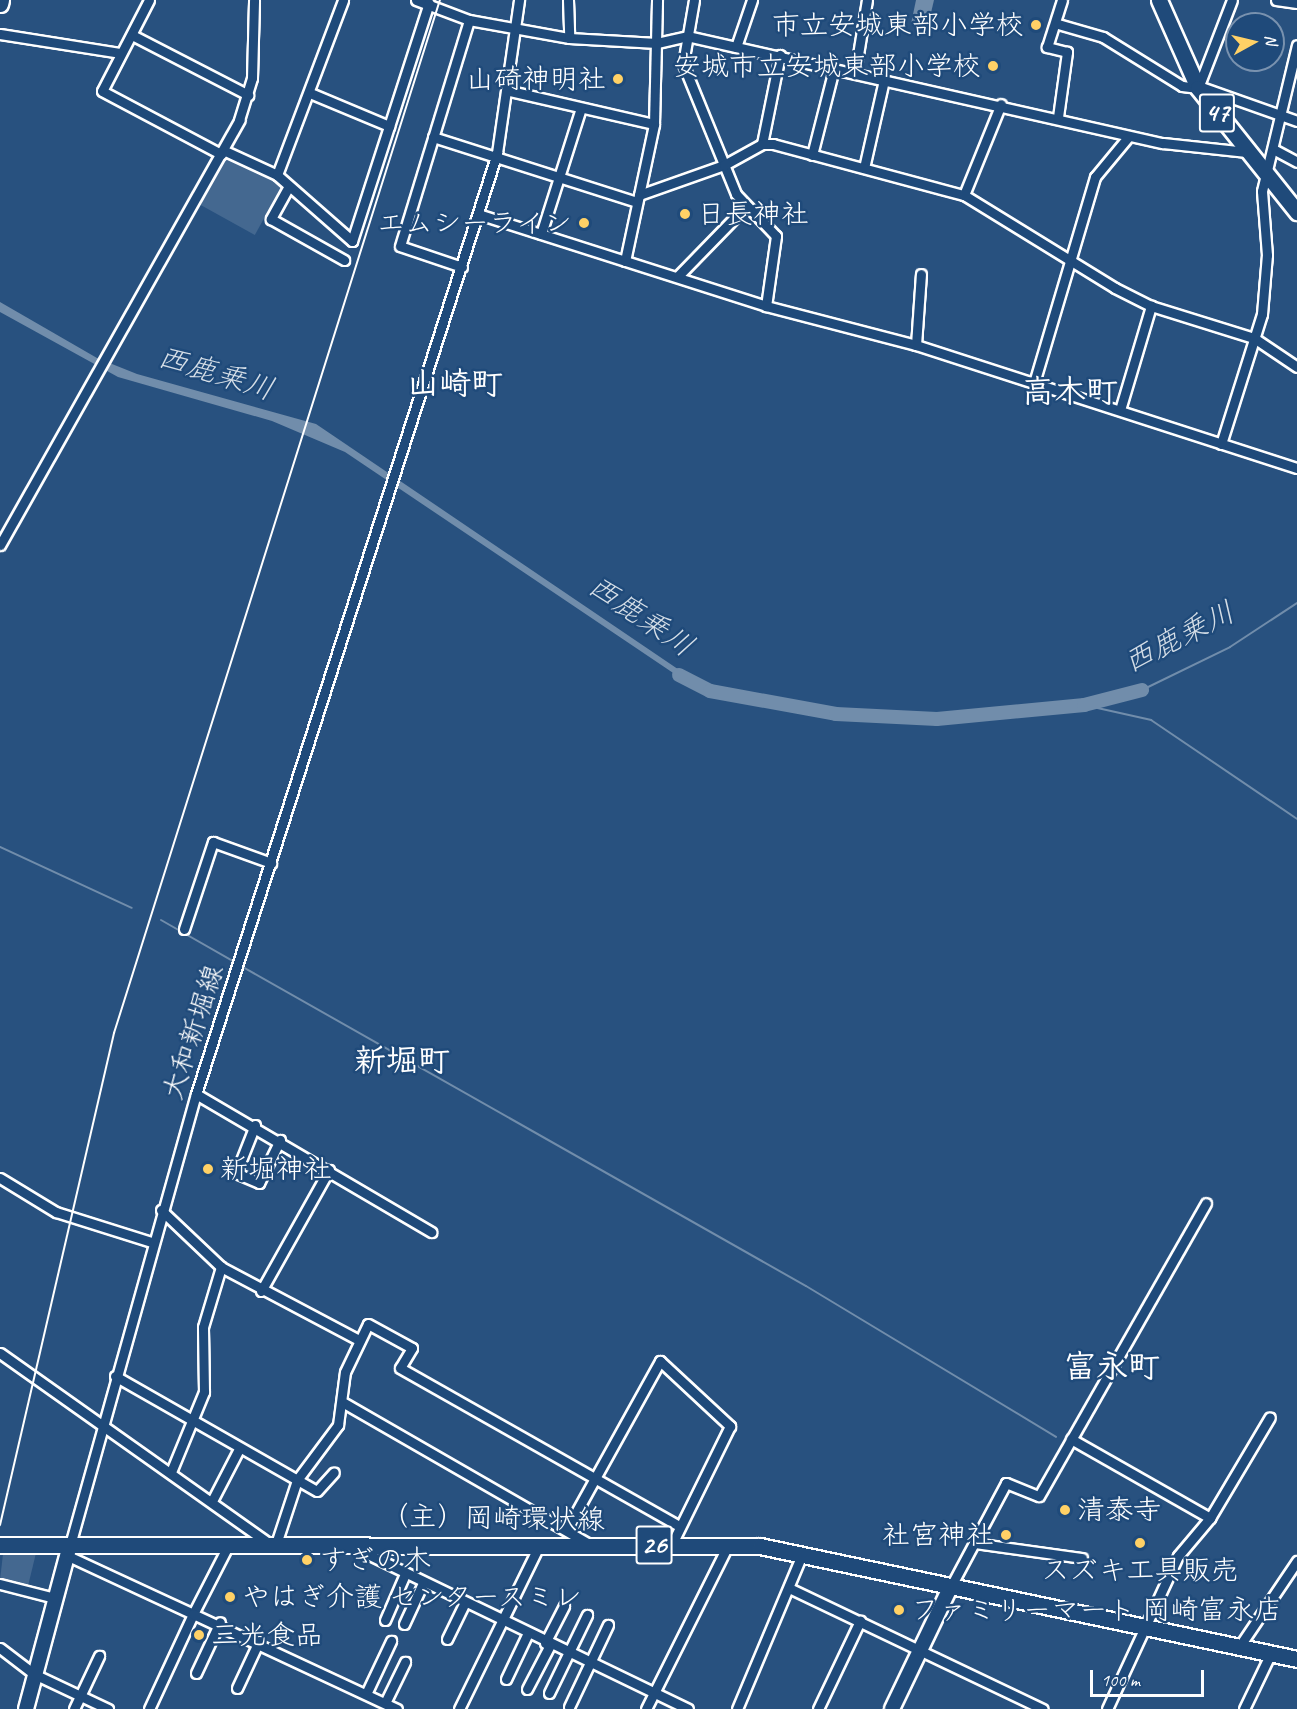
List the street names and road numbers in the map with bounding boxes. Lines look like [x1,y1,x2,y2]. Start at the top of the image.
road number: 47 [1198,89,1236,137]
street label: 大和新堀線 [155,960,231,1104]
street label: （主）岡崎環状線 [381,1499,605,1537]
road number: 26 [634,1521,674,1569]

